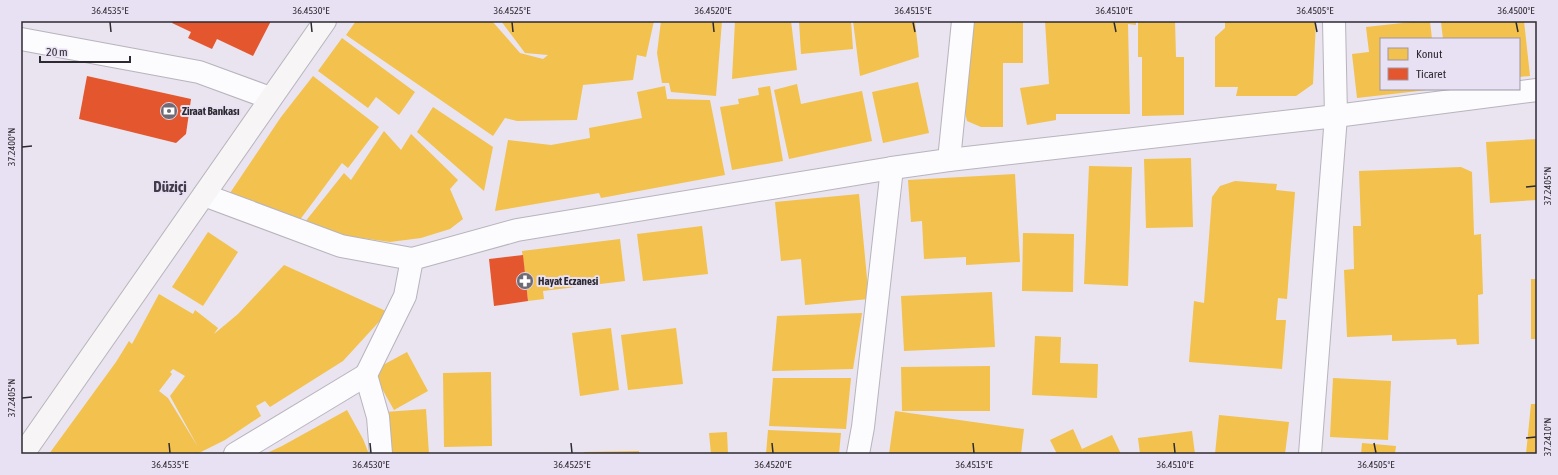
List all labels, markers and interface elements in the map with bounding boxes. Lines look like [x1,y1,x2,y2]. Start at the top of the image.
text: 36.4535°E [92,5,129,16]
text: 36.4530°E [293,5,330,16]
text: 36.4525°E [494,5,531,16]
text: 36.4520°E [695,5,732,16]
text: 36.4515°E [895,5,932,16]
text: 36.4510°E [1096,5,1133,16]
text: 36.4505°E [1297,5,1334,16]
text: 36.4500°E [1498,5,1535,16]
scale bar [40,38,130,64]
legend [1380,38,1520,90]
text: 20 m [46,45,68,59]
text: Konut [1416,47,1443,61]
text: Ticaret [1416,67,1447,81]
bank icon: Ziraat Bankası [159,101,179,121]
place label: Ziraat Bankası [182,105,240,117]
text: 37.2400°N [6,128,17,166]
text: 37.2405°N [1542,167,1553,205]
district label: Düziçi [153,178,187,195]
pharmacy icon: Hayat Eczanesi [515,271,535,291]
place label: Hayat Eczanesi [538,275,599,287]
text: 37.2405°N [6,379,17,417]
text: 37.2410°N [1542,418,1553,456]
text: 36.4535°E [152,459,189,470]
text: 36.4530°E [353,459,390,470]
text: 36.4525°E [554,459,591,470]
text: 36.4520°E [755,459,792,470]
text: 36.4515°E [956,459,993,470]
text: 36.4510°E [1157,459,1194,470]
text: 36.4505°E [1358,459,1395,470]

